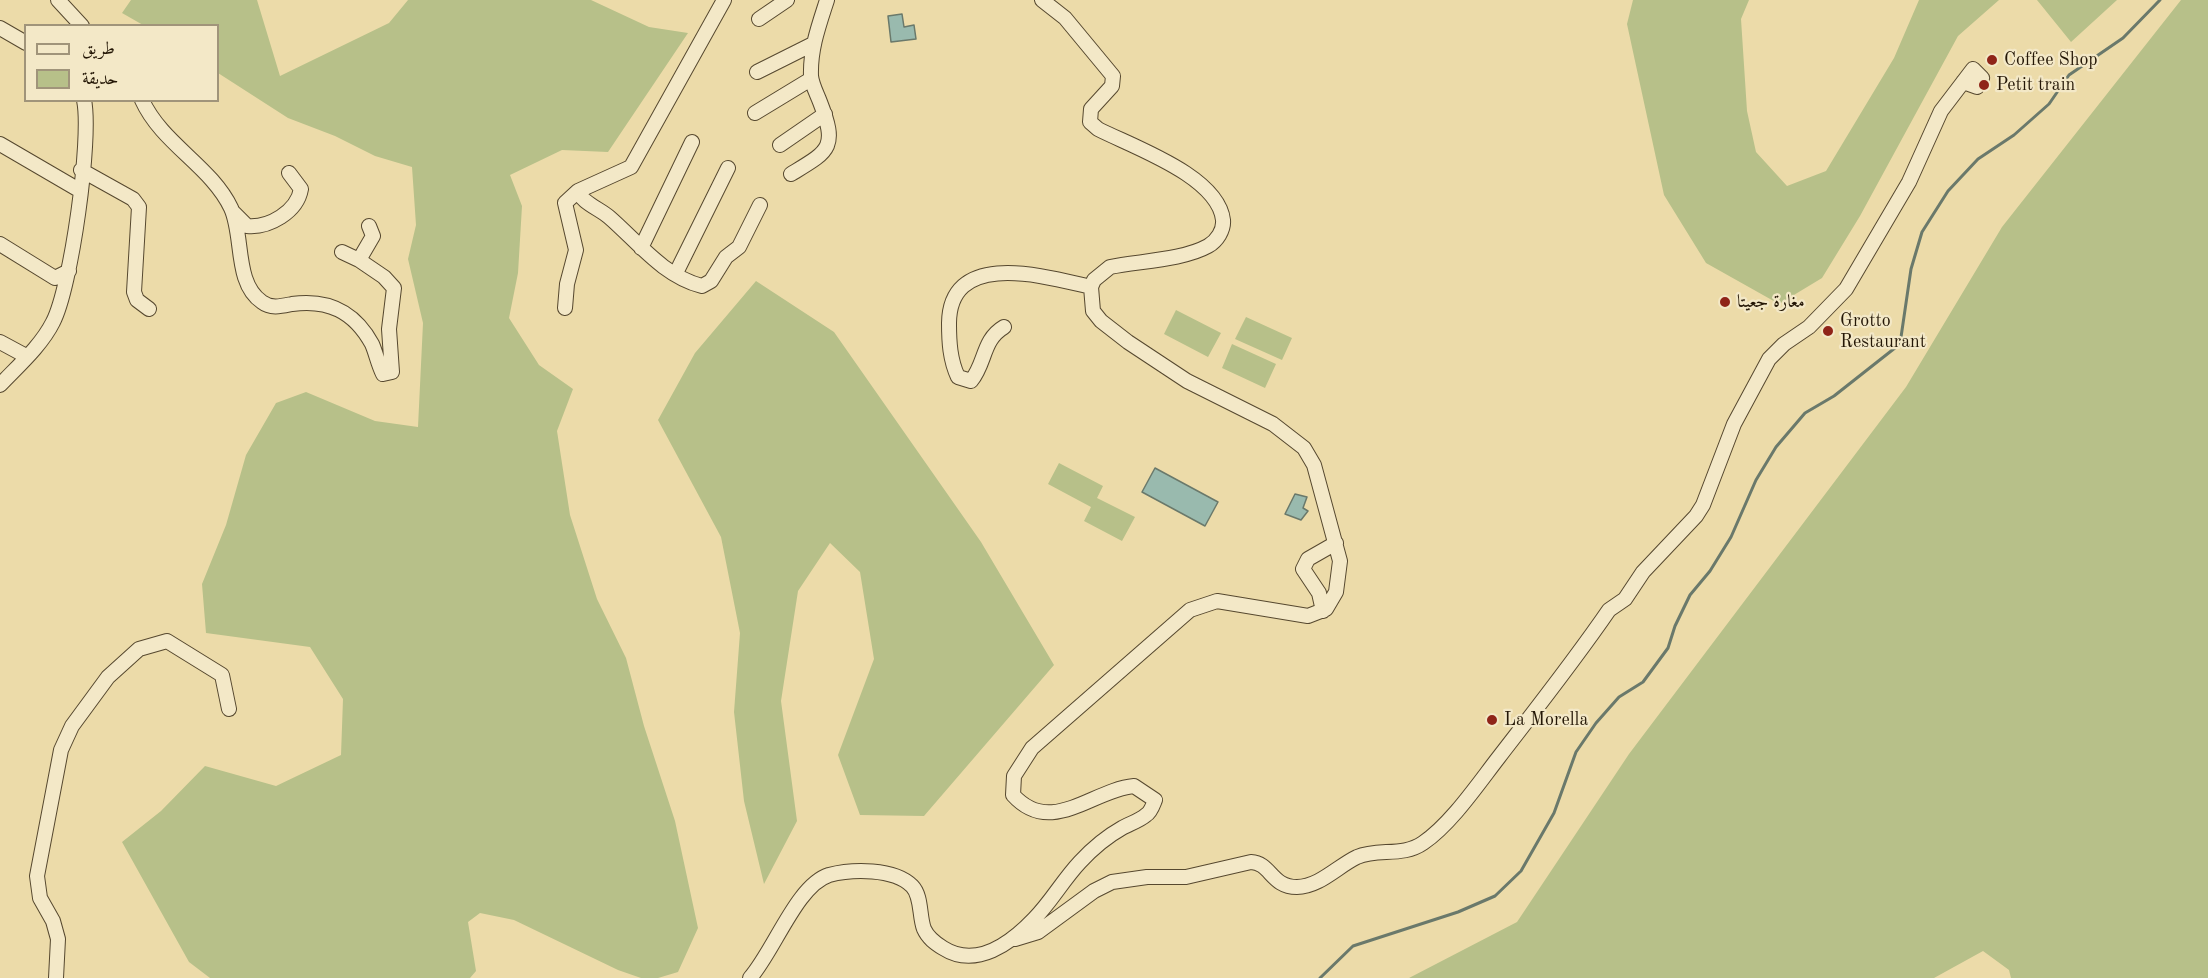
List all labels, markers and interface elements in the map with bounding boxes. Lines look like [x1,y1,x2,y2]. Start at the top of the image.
legend [24,24,219,102]
text: طريق [82,40,115,58]
place label: Coffee Shop [2004,49,2098,71]
marker: Coffee Shop [1985,53,1999,67]
text: حديقة [82,70,118,88]
place label: Petit train [1996,74,2075,96]
marker: Petit train [1977,78,1991,92]
place label: مغارة جعيتا [1737,291,1805,313]
marker: مغارة جعيتا [1718,295,1732,309]
place label: Grotto Restaurant [1840,310,1926,352]
marker: Grotto Restaurant [1821,324,1835,338]
place label: La Morella [1504,709,1588,731]
marker: La Morella [1485,713,1499,727]

